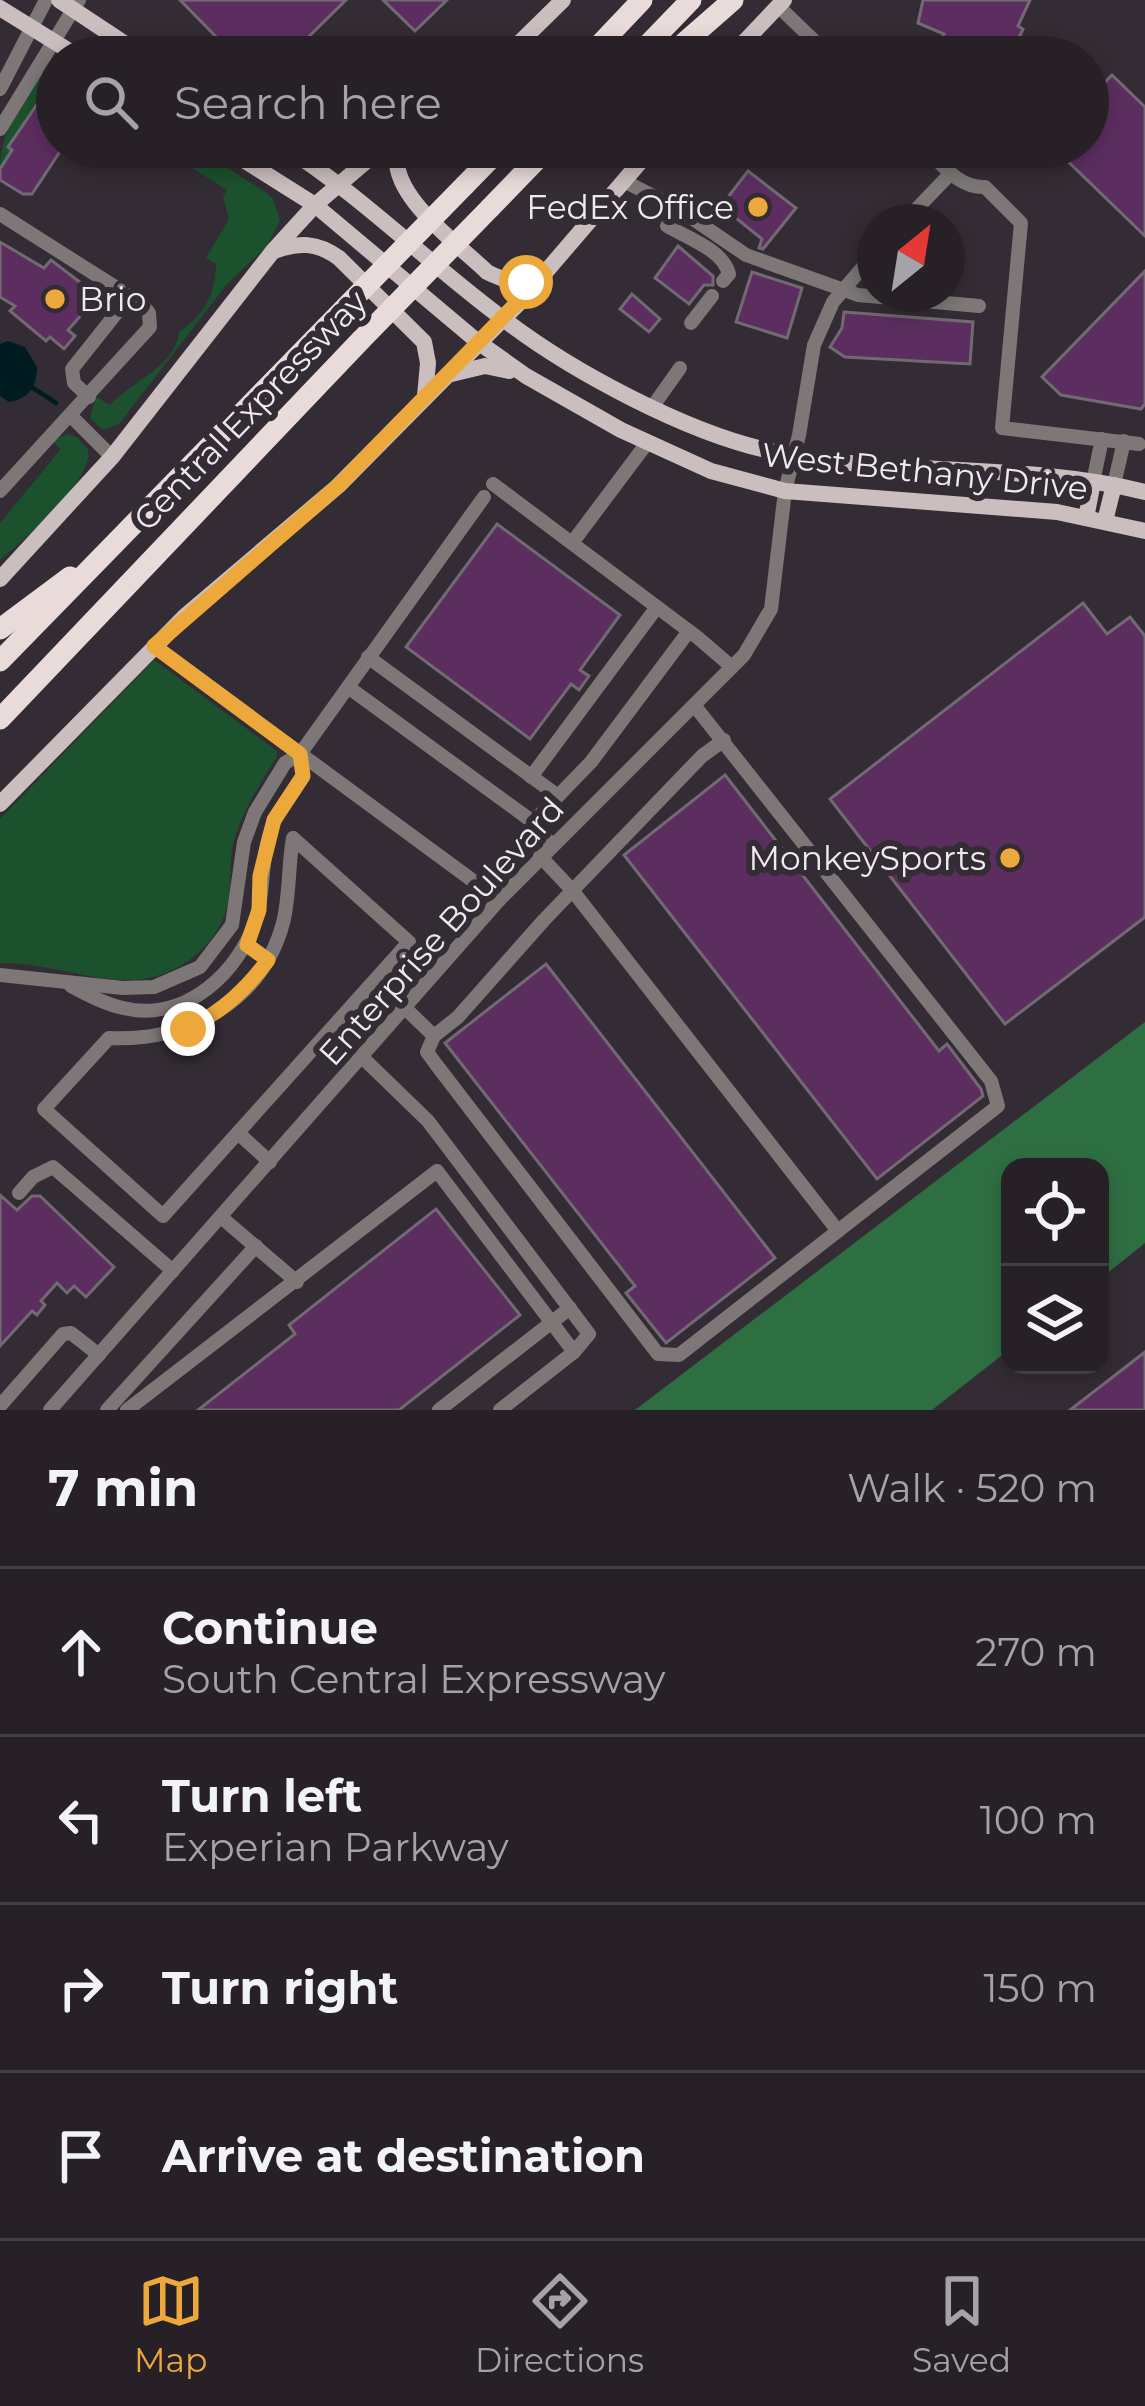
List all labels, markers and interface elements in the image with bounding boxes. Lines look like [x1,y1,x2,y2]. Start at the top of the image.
search box [36,36,1109,168]
icon: search [78,69,144,135]
text: Search here [174,75,442,130]
place label: FedEx Office [526,187,734,227]
marker: FedEx Office [745,194,771,220]
north arrow [857,204,965,312]
route start [499,255,553,309]
place label: Brio [79,279,146,319]
street label: Central Expressway [125,281,375,538]
marker: Brio [42,286,68,312]
street label: West Bethany Drive [760,434,1090,508]
street label: Enterprise Boulevard [310,789,572,1073]
place label: MonkeySports [749,838,986,878]
marker: MonkeySports [997,845,1023,871]
route end [161,1002,215,1056]
map controls [1001,1158,1109,1374]
button: locate [1001,1158,1109,1266]
button: layers [1001,1266,1109,1374]
text: 7 min [48,1457,198,1519]
text: Walk · 520 m [847,1464,1097,1512]
text: Continue [162,1600,378,1655]
icon: ahead [48,1619,114,1685]
text: 270 m [975,1628,1097,1676]
text: South Central Expressway [162,1655,665,1703]
text: Turn left [162,1768,362,1823]
icon: left [48,1787,114,1853]
text: 100 m [980,1796,1097,1844]
text: Experian Parkway [162,1823,509,1871]
icon: right [48,1955,114,2021]
text: Turn right [162,1960,398,2015]
text: 150 m [983,1964,1097,2012]
icon: arrive [48,2123,114,2189]
text: Arrive at destination [162,2128,645,2183]
tab: Map [134,2268,207,2380]
tab: Directions [475,2268,644,2380]
tab: Saved [912,2268,1011,2380]

